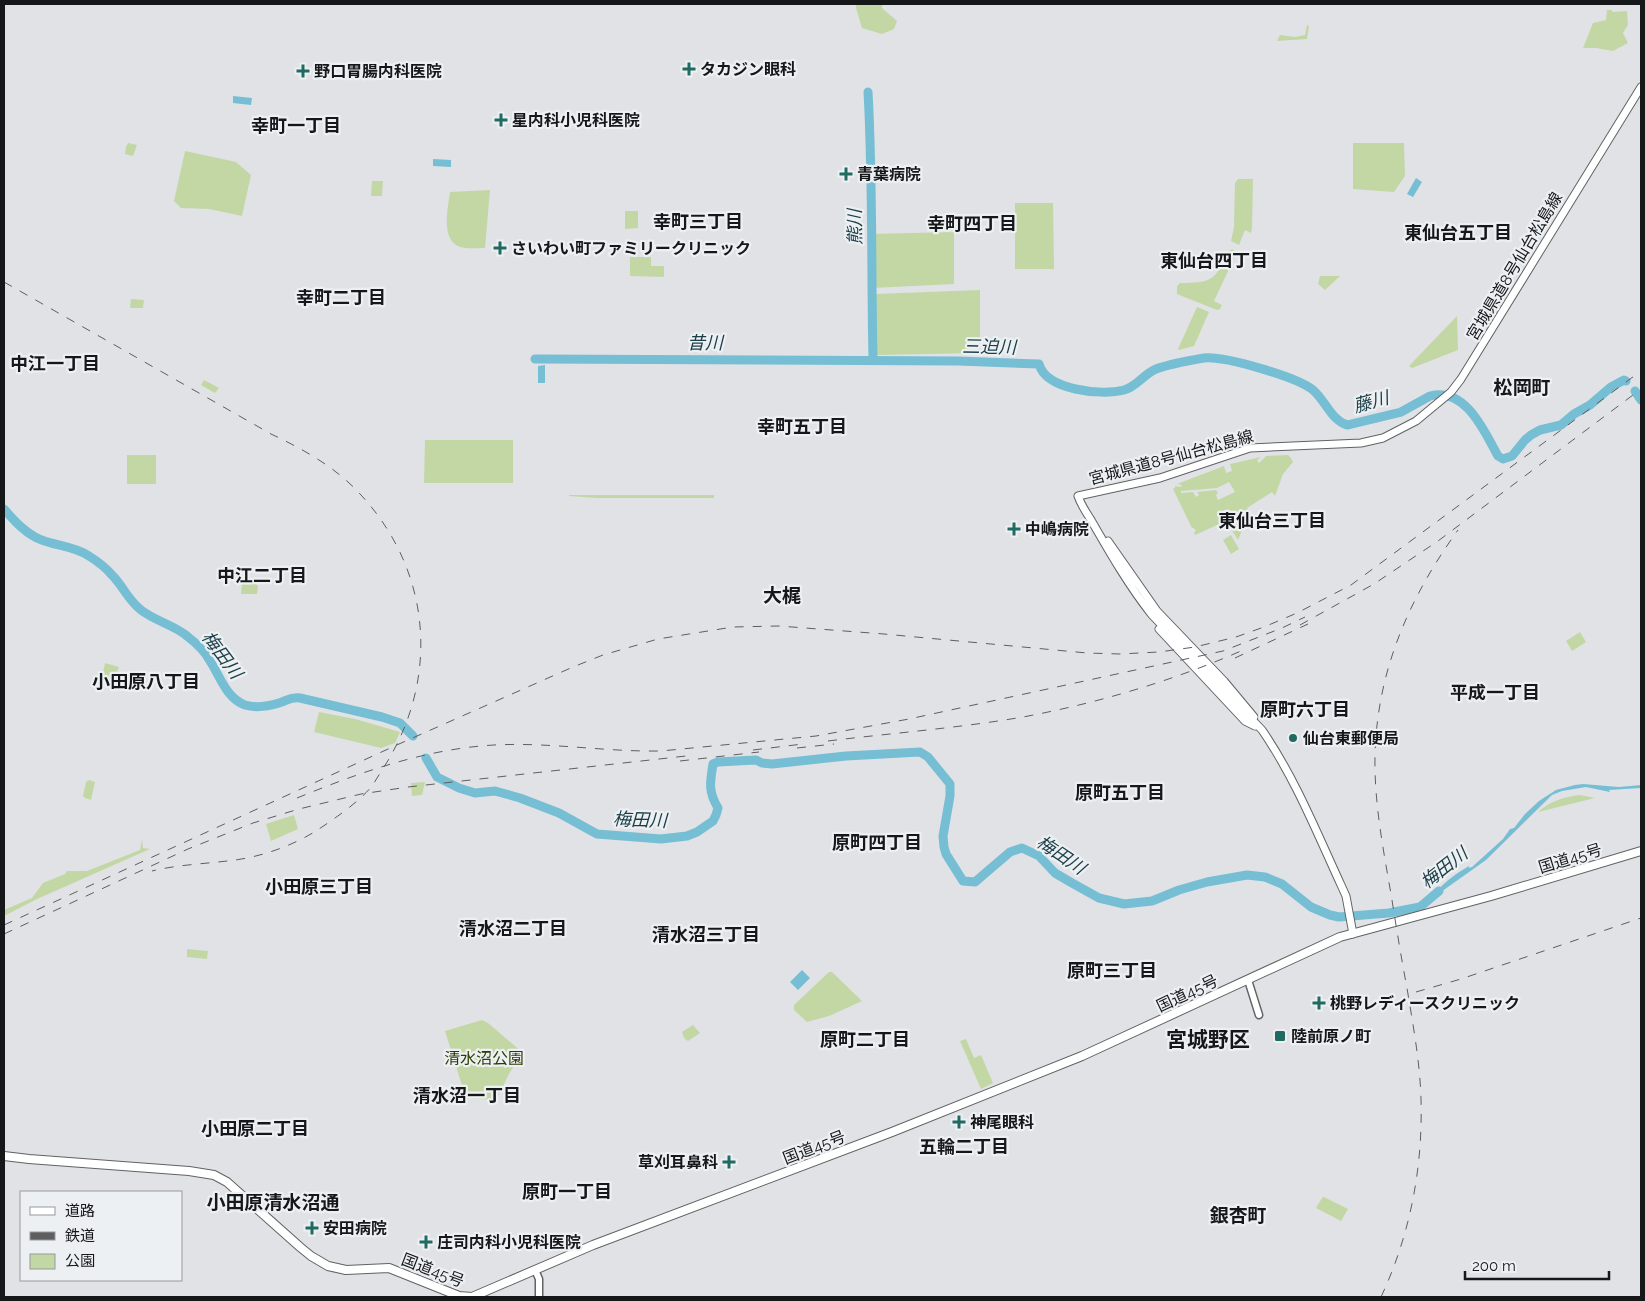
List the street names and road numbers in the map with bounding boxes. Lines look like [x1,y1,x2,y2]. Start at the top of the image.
street label: 宮城県道8号仙台松島線 [1463,189,1566,344]
street label: 宮城県道8号仙台松島線 [1087,426,1255,489]
street label: 国道45号 [1536,840,1604,877]
street label: 国道45号 [1154,971,1221,1016]
street label: 国道45号 [780,1127,848,1168]
street label: 国道45号 [399,1250,467,1291]

